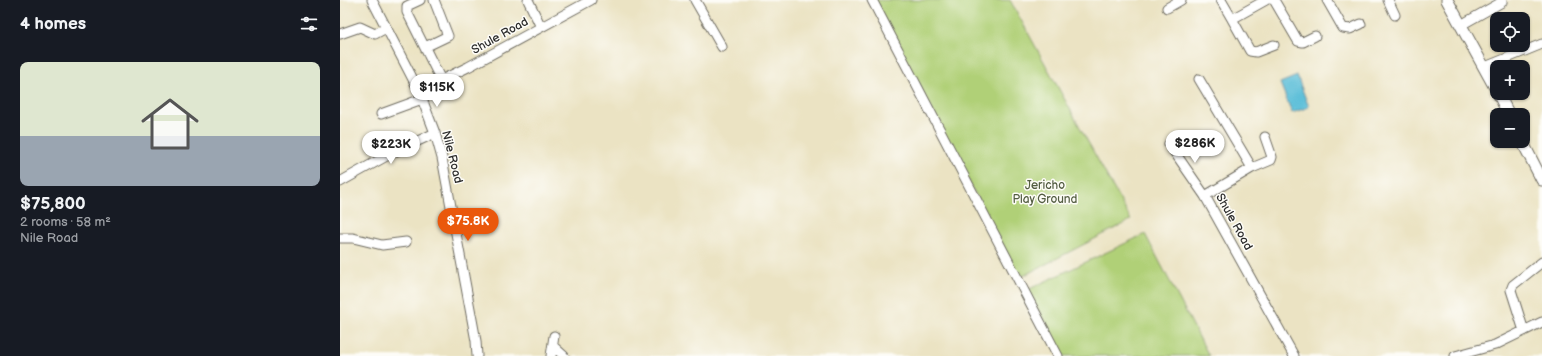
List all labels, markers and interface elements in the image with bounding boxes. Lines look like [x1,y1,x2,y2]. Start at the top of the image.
map controls [1490,12,1530,148]
button: locate [1490,12,1530,52]
icon: filters [298,13,320,35]
text: 4 homes [20,14,86,34]
street label: Shule Road [469,14,531,58]
button: + [1490,60,1530,100]
pin: $115K [409,74,465,108]
text: $115K [419,79,455,95]
icon: home [134,88,206,160]
button: − [1490,108,1530,148]
street label: Nile Road [438,129,466,185]
pin: $286K [1167,130,1223,164]
pin: $223K [363,131,419,165]
text: $286K [1175,135,1215,151]
text: $223K [371,136,411,152]
park label: Jericho Play Ground [1013,178,1078,207]
street label: Shule Road [1212,191,1256,253]
text: $75,800 [20,194,86,214]
pin: $75.8K [435,208,501,242]
text: $75.8K [447,213,489,229]
text: 2 rooms · 58 m² [20,214,111,230]
text: Nile Road [20,230,78,246]

